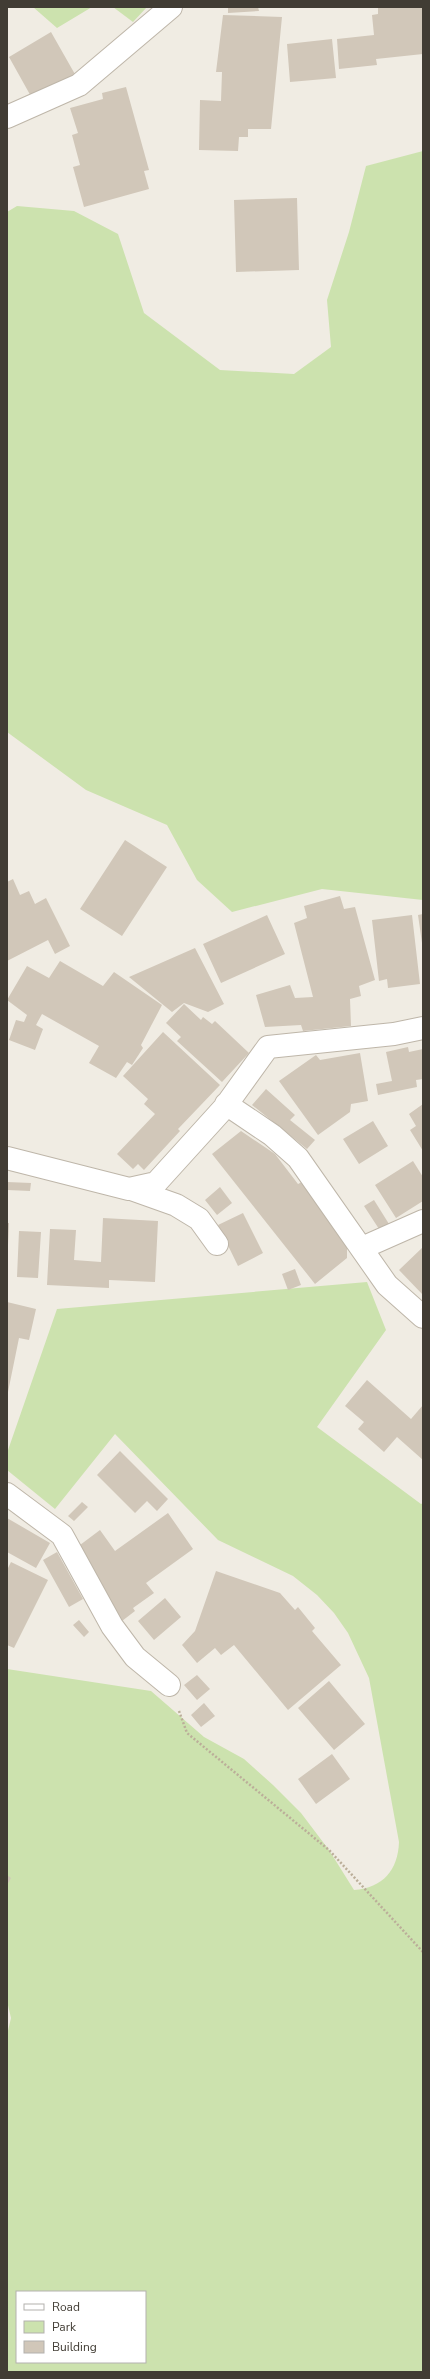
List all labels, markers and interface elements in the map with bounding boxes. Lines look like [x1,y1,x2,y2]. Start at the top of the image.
legend [16,2291,146,2363]
text: Road [52,2299,80,2315]
text: Park [52,2319,77,2335]
text: Building [52,2339,97,2355]

